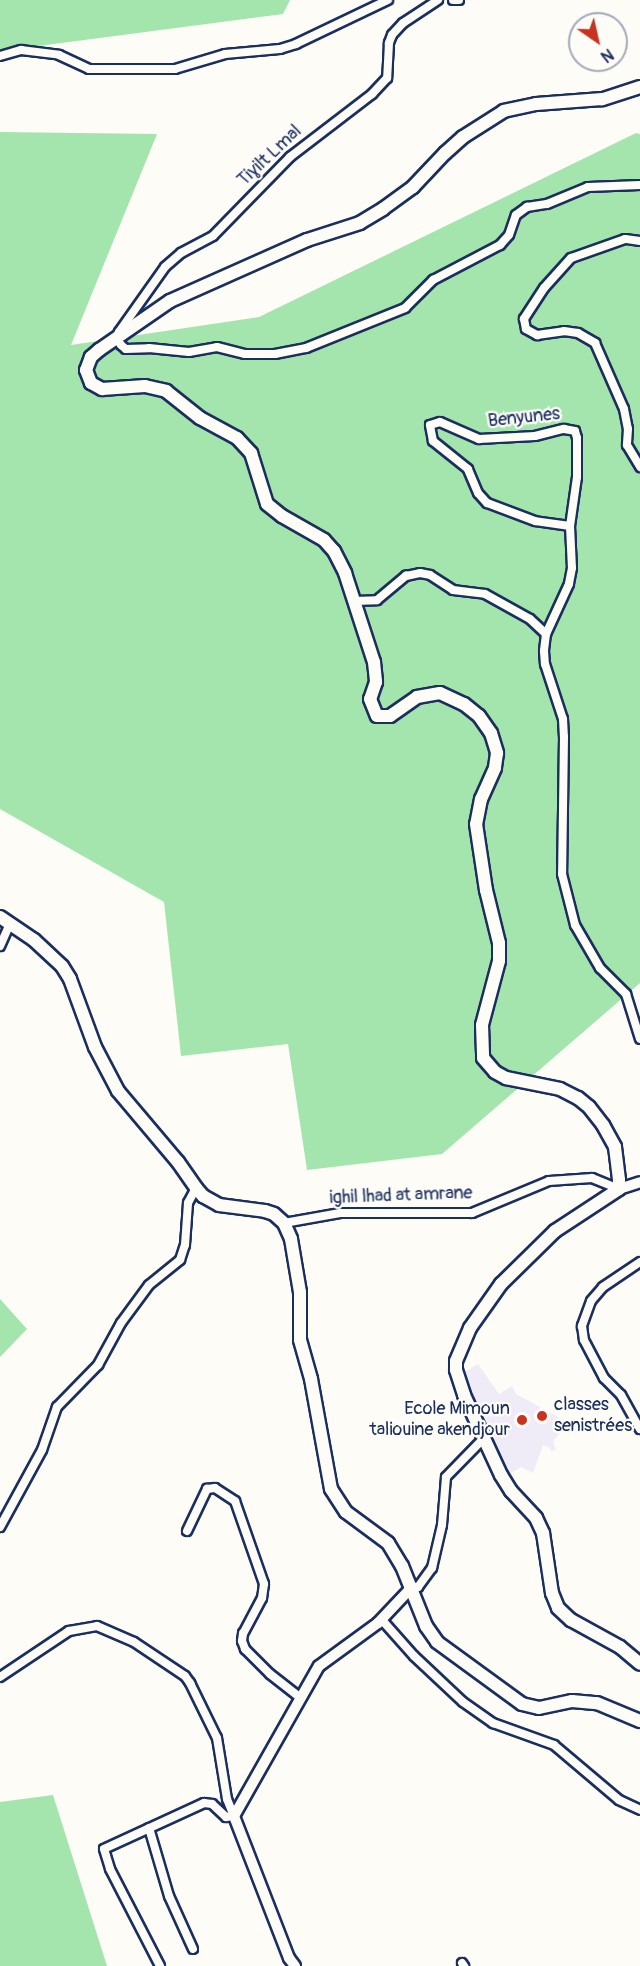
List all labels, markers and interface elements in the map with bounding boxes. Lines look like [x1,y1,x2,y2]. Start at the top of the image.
north arrow [568,12,628,72]
text: N [597,44,617,67]
street label: Tiɣilt Lmal [234,121,306,191]
street label: Benyunes [487,403,561,433]
street label: ighil lhad at amrane [329,1183,473,1209]
place label: classes senistrées [554,1395,632,1438]
place label: Ecole Mimoun taliouine akendjour [369,1399,510,1442]
marker: classes senistrées [535,1409,549,1423]
marker: Ecole Mimoun taliouine akendjour [515,1413,529,1427]

